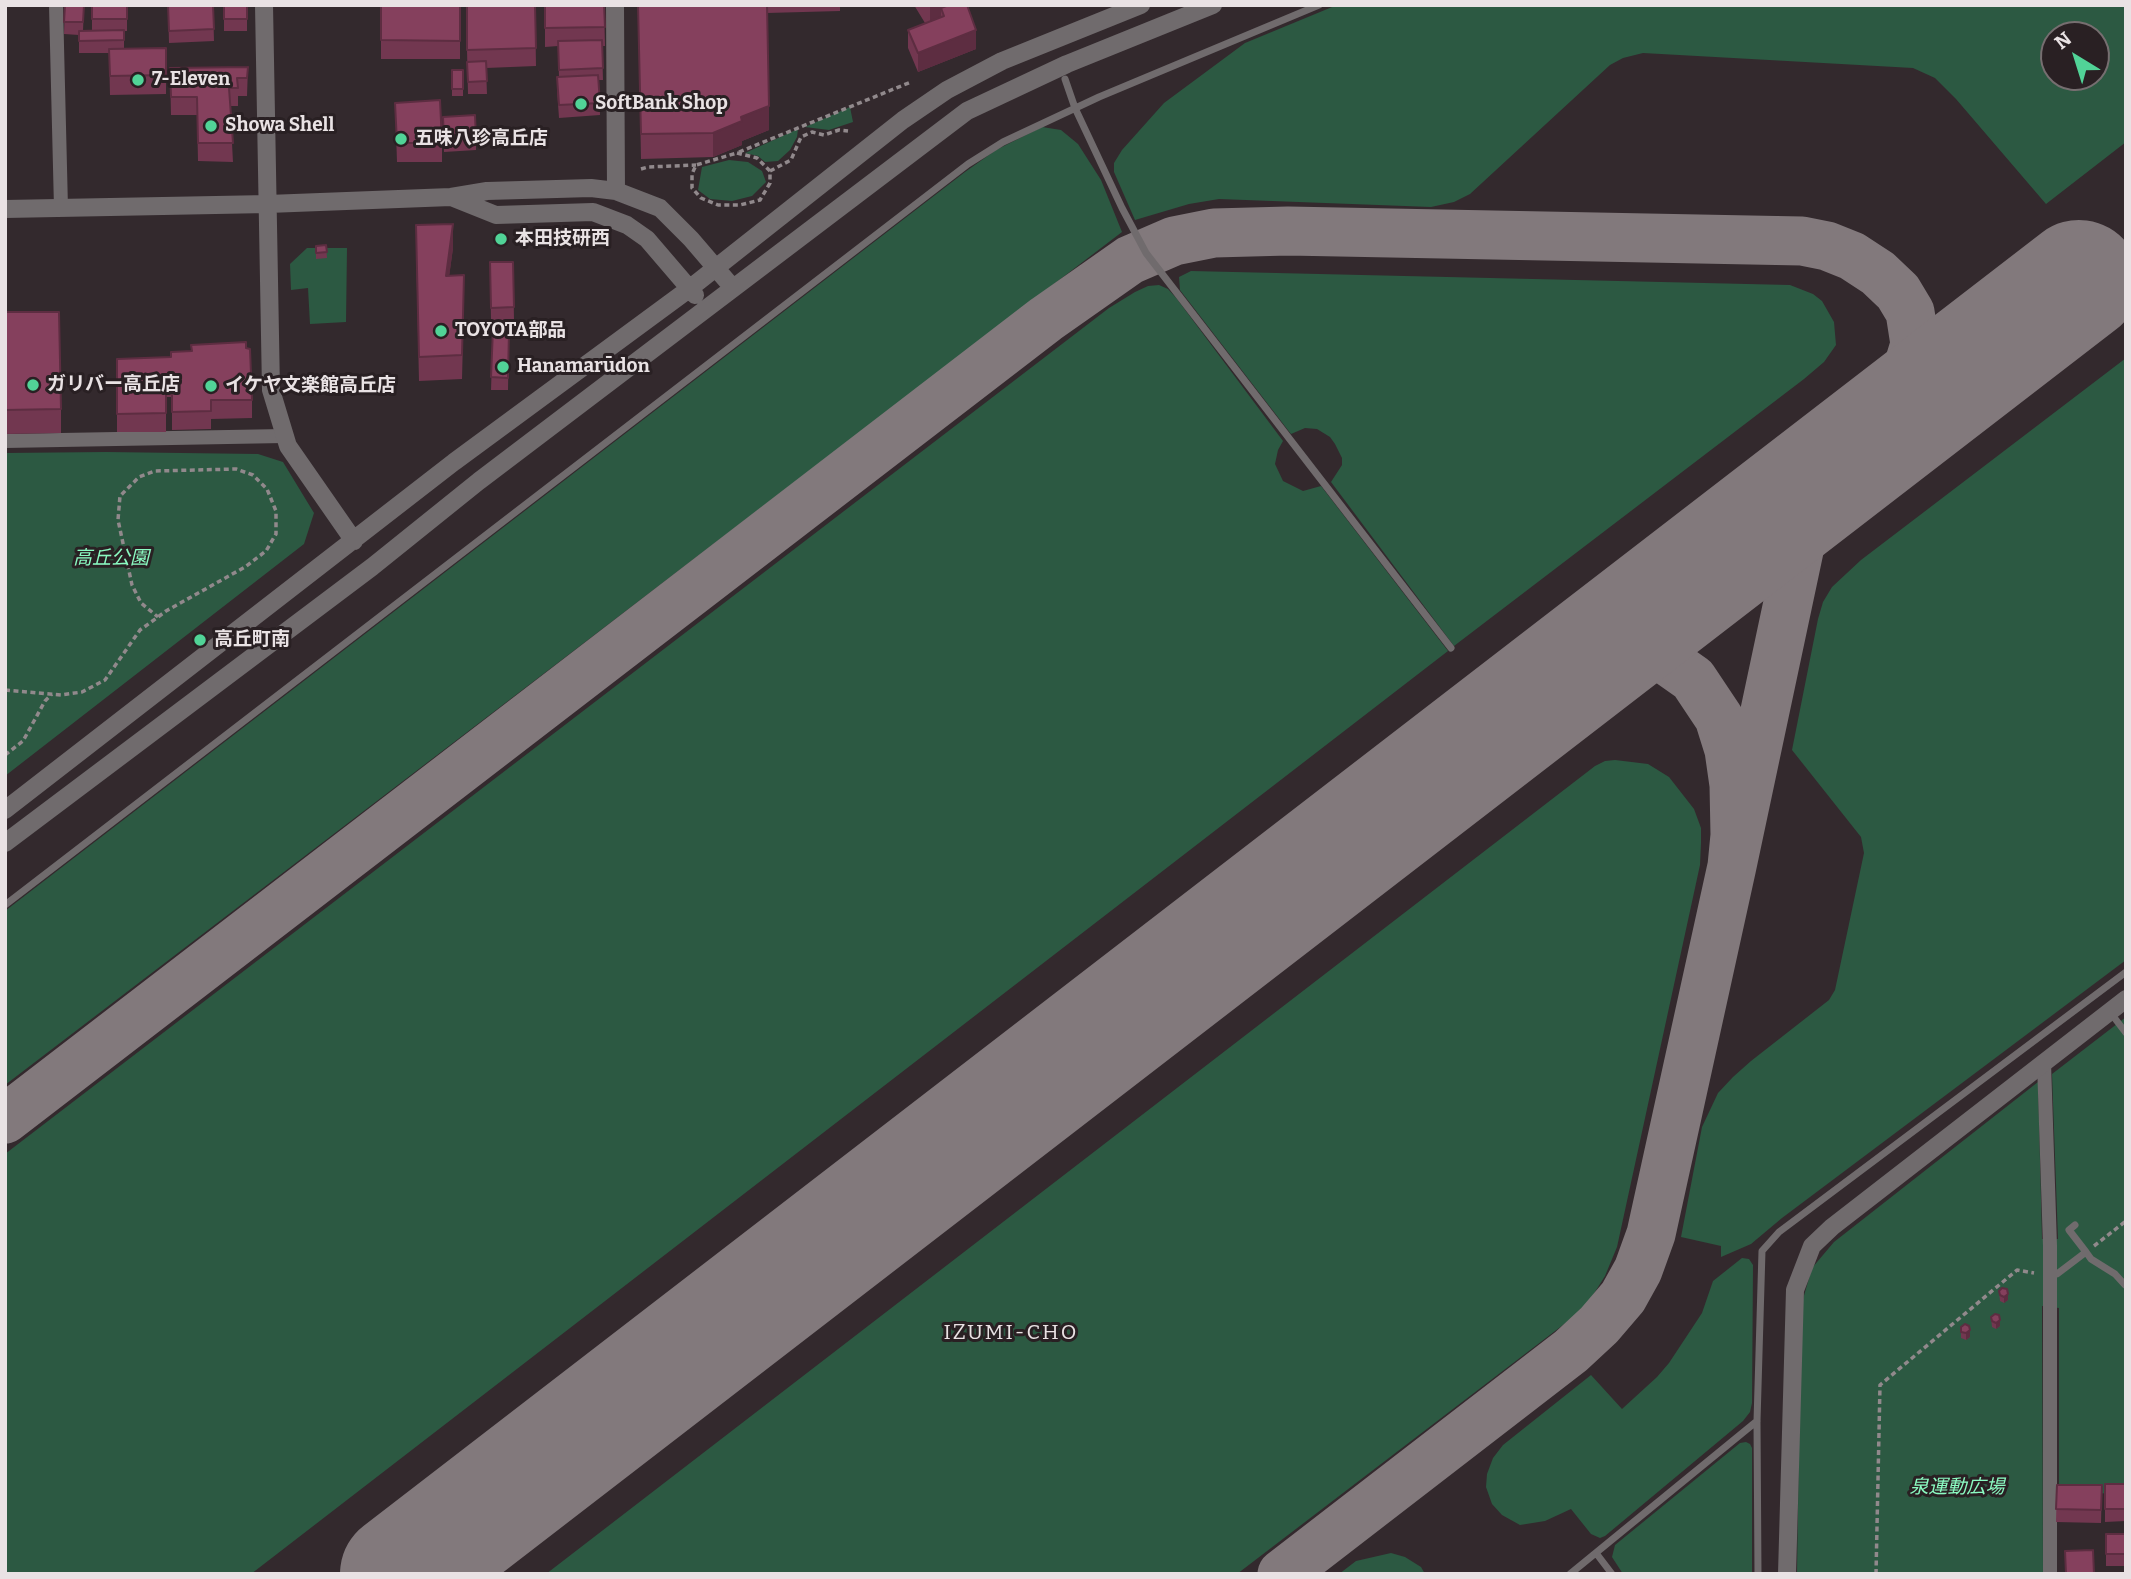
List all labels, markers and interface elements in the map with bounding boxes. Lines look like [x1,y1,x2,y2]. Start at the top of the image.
north arrow [2040,21,2110,91]
text: N [2050,27,2076,54]
place label: 7-Eleven [152,69,230,91]
marker: 7-Eleven [130,72,146,88]
place label: SoftBank Shop [595,93,728,115]
marker: SoftBank Shop [573,96,589,112]
place label: Showa Shell [225,115,334,137]
marker: Showa Shell [203,118,219,134]
place label: 五味八珍高丘店 [415,128,548,150]
marker: 五味八珍高丘店 [393,131,409,147]
place label: 本田技研西 [515,228,610,250]
marker: 本田技研西 [493,231,509,247]
place label: TOYOTA部品 [455,320,566,342]
marker: TOYOTA部品 [433,323,449,339]
place label: Hanamarūdon [517,356,650,378]
marker: Hanamarūdon [495,359,511,375]
place label: ガリバー高丘店 [47,374,180,396]
place label: イケヤ文楽館高丘店 [225,375,396,397]
marker: ガリバー高丘店 [25,377,41,393]
marker: イケヤ文楽館高丘店 [203,378,219,394]
park label: 高丘公園 [73,548,149,570]
place label: 高丘町南 [214,629,290,651]
marker: 高丘町南 [192,632,208,648]
district label: IZUMI-CHO [945,1320,1077,1346]
park label: 泉運動広場 [1910,1477,2004,1499]

